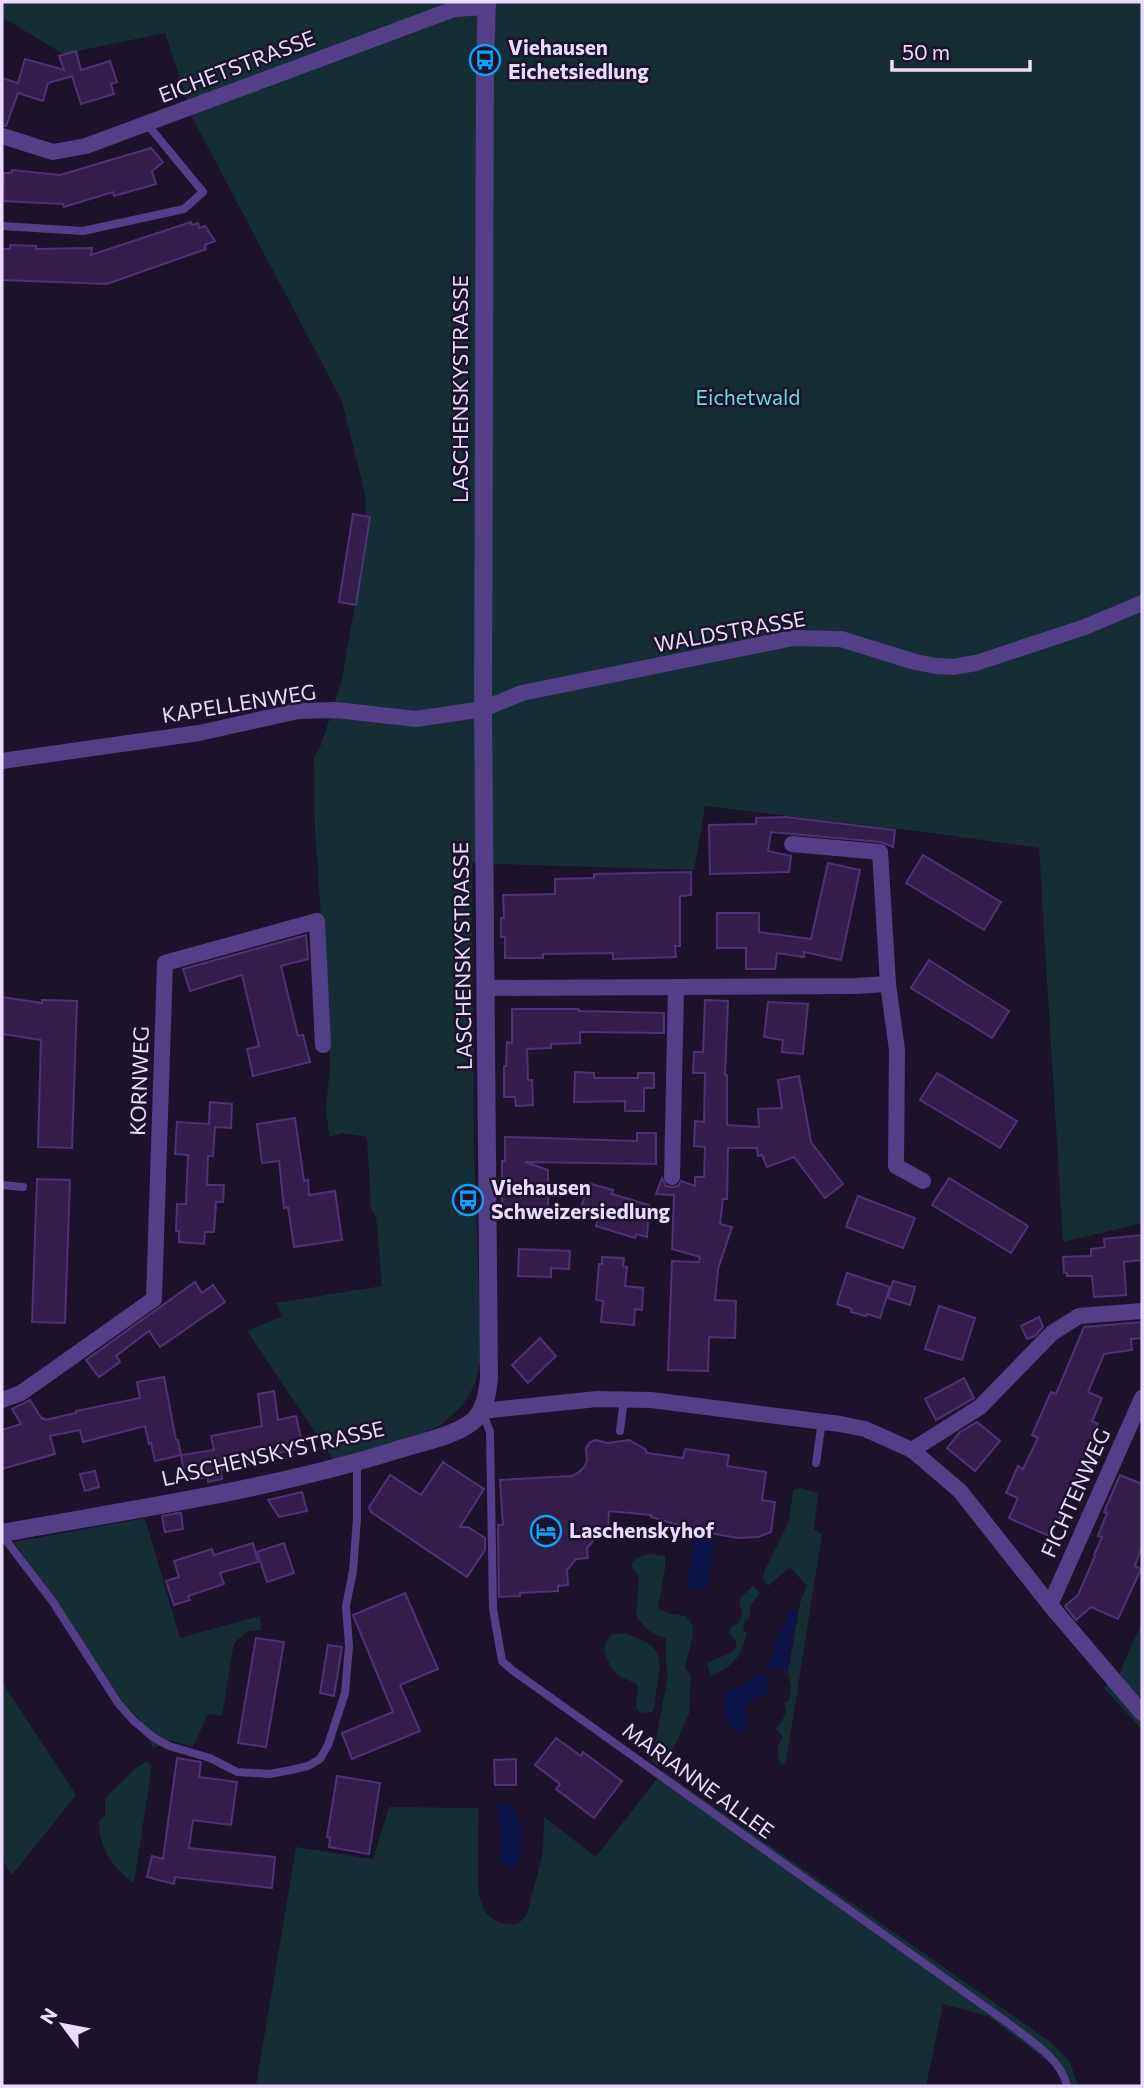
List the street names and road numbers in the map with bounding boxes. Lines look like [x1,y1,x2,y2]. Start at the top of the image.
street label: EICHETSTRASSE [155,24,318,107]
street label: LASCHENSKYSTRASSE [447,275,472,503]
street label: WALDSTRASSE [652,605,807,656]
street label: KAPELLENWEG [160,678,318,727]
street label: LASCHENSKYSTRASSE [447,842,476,1070]
street label: KORNWEG [124,1026,153,1136]
street label: LASCHENSKYSTRASSE [159,1415,387,1490]
street label: FICHTENWEG [1035,1424,1114,1561]
street label: MARIANNE ALLEE [618,1717,779,1843]

